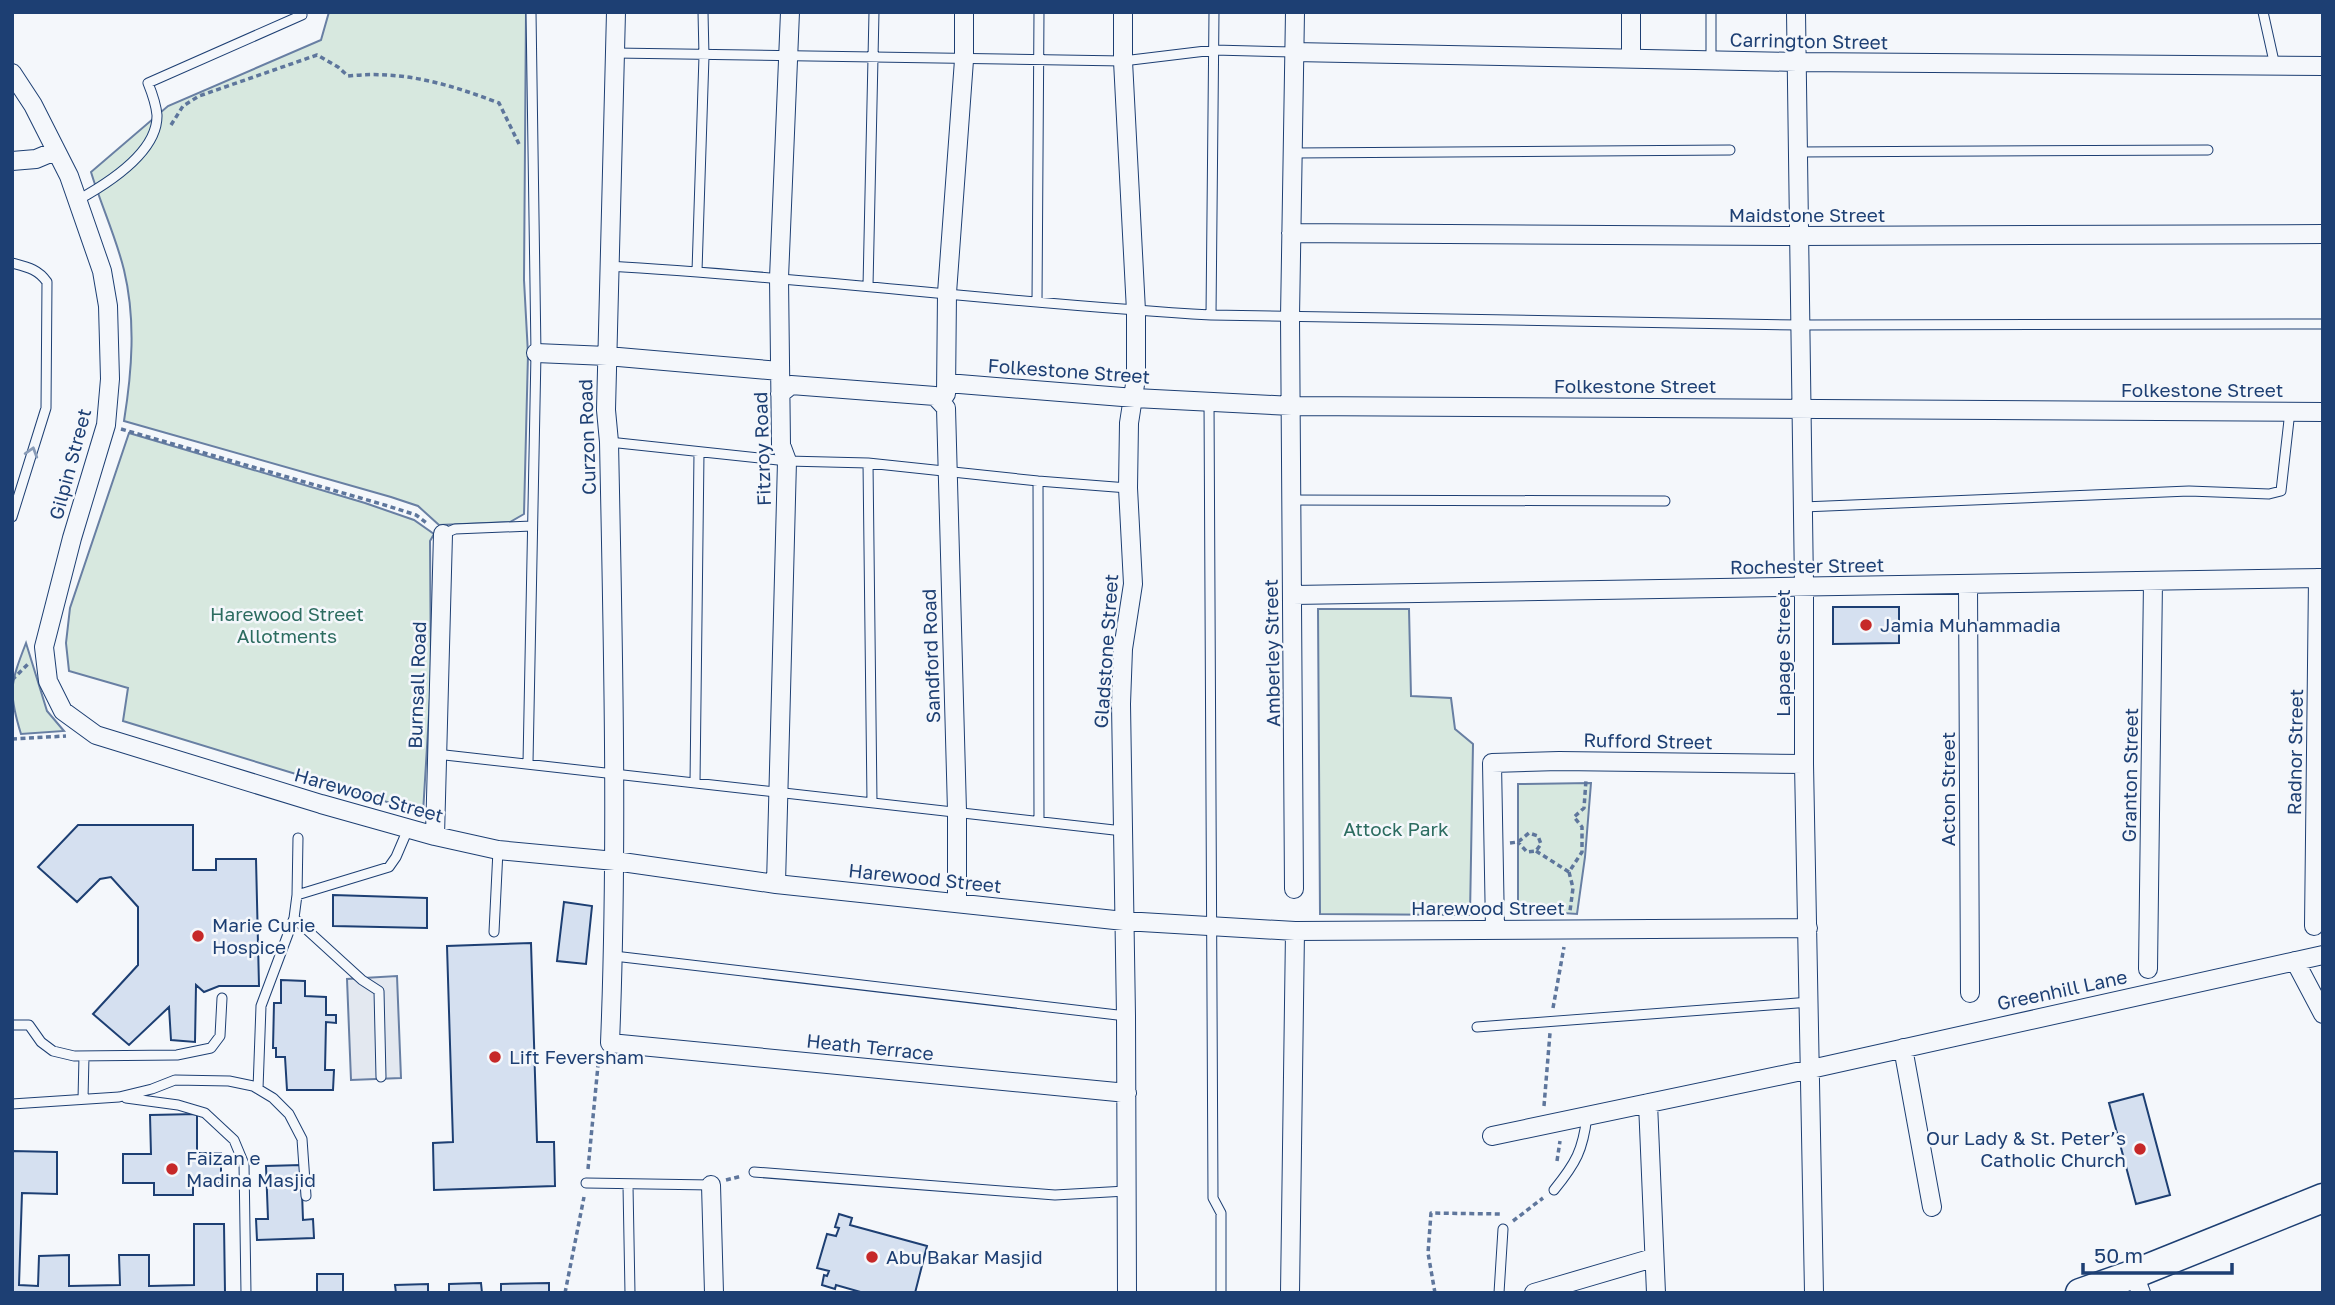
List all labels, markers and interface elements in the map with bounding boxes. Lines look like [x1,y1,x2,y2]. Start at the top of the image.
street label: Carrington Street [1730,28,1889,53]
street label: Maidstone Street [1729,203,1885,226]
street label: Folkestone Street [987,353,1151,388]
street label: Folkestone Street [1554,374,1716,397]
street label: Folkestone Street [2121,378,2283,401]
street label: Curzon Road [573,379,600,495]
street label: Fitzroy Road [748,392,775,507]
street label: Gilpin Street [44,406,95,522]
one-way arrow [24,446,39,458]
street label: Rochester Street [1730,553,1884,578]
street label: Gladstone Street [1089,573,1122,729]
street label: Amberley Street [1259,579,1284,727]
street label: Sandford Road [917,588,944,724]
street label: Lapage Street [1771,589,1794,717]
park label: Harewood Street Allotments [210,602,364,647]
place label: Jamia Muhammadia [1880,613,2061,636]
marker: Jamia Muhammadia [1858,617,1874,633]
street label: Burnsall Road [403,621,430,749]
street label: Radnor Street [2282,688,2307,816]
street label: Granton Street [2117,708,2142,842]
street label: Rufford Street [1583,728,1713,753]
street label: Acton Street [1936,732,1959,846]
street label: Harewood Street [292,762,446,827]
park label: Attock Park [1343,817,1449,840]
street label: Harewood Street [847,858,1003,897]
street label: Harewood Street [1411,896,1565,919]
place label: Marie Curie Hospice [212,913,315,958]
marker: Marie Curie Hospice [190,928,206,944]
street label: Greenhill Lane [1995,964,2129,1015]
street label: Heath Terrace [805,1028,935,1065]
place label: Lift Feversham [509,1045,644,1068]
marker: Lift Feversham [487,1049,503,1065]
place label: Our Lady & St. Peter’s Catholic Church [1926,1126,2126,1171]
marker: Our Lady & St. Peter’s Catholic Church [2132,1141,2148,1157]
place label: Faizan e Madina Masjid [186,1146,316,1191]
marker: Faizan e Madina Masjid [164,1161,180,1177]
scale bar [2083,1232,2232,1276]
text: 50 m [2094,1242,2143,1268]
place label: Abu Bakar Masjid [886,1245,1043,1268]
marker: Abu Bakar Masjid [864,1249,880,1265]

